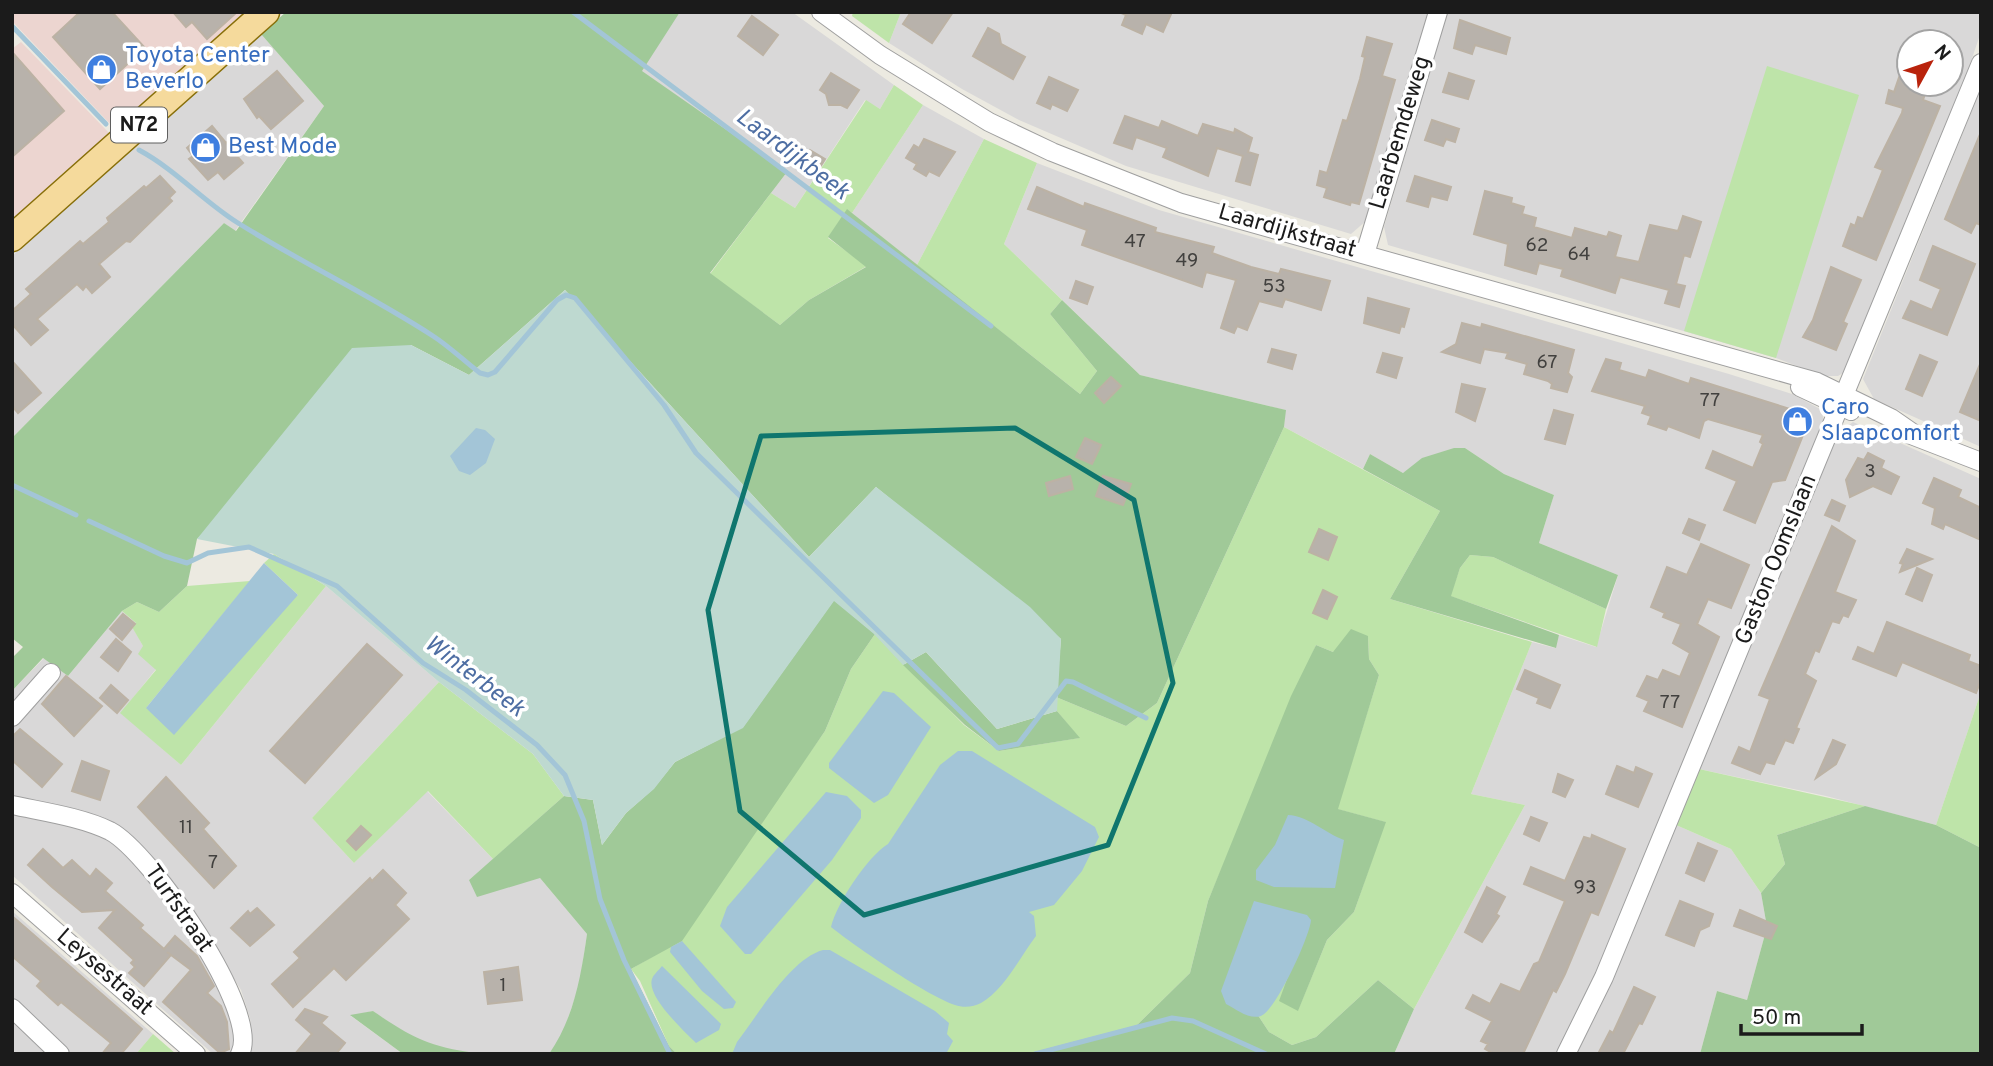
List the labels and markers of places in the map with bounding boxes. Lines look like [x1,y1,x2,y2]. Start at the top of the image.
place label: Toyota Center Beverlo [125,42,270,97]
shop icon: Toyota Center Beverlo [85,52,119,86]
shop icon: Best Mode [188,130,222,164]
place label: Best Mode [228,133,337,162]
place label: Caro Slaapcomfort [1821,394,1960,449]
shop icon: Caro Slaapcomfort [1781,404,1815,438]

